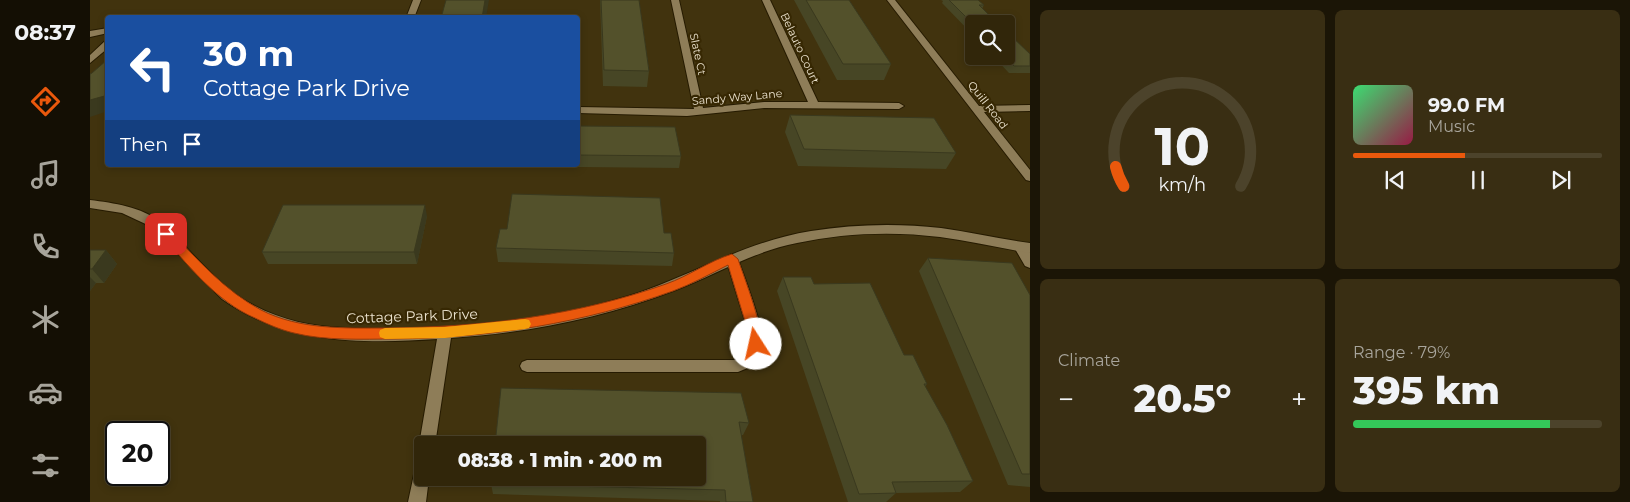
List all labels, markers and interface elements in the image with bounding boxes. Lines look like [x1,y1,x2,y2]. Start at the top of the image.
street label: Belauto Court [777,10,823,86]
map controls [965,15,1015,65]
button: search [965,15,1015,65]
text: 08:37 [14,19,76,46]
text: 30 m [203,32,294,75]
street label: Slate Ct [687,32,709,77]
icon: left [120,35,185,100]
text: Cottage Park Drive [203,75,410,102]
street label: Quill Road [965,78,1011,132]
icon: directions [28,84,63,119]
street label: Sandy Way Lane [691,86,783,108]
text: 99.0 FM [1428,94,1505,117]
text: 10 [1155,115,1210,178]
text: Music [1428,117,1475,136]
icon: arrive [178,130,206,158]
text: Then [120,133,168,156]
icon: music [28,157,63,192]
icon: previous [1381,166,1409,194]
icon: pause [1464,166,1492,194]
icon: next [1547,166,1575,194]
text: km/h [1159,174,1206,195]
pin [145,213,187,255]
icon: arrive [152,220,180,248]
icon: phone [28,229,63,264]
icon: climate [28,302,63,337]
street label: Cottage Park Drive [346,305,478,327]
position arrow [729,317,781,369]
text: Range · 79% [1353,343,1450,362]
text: Climate [1058,351,1120,370]
text: 395 km [1353,367,1500,414]
icon: car [28,375,63,410]
text: 20.5° [1134,375,1231,422]
text: − [1058,382,1074,416]
text: + [1291,382,1307,416]
speed limit sign: 20 [105,421,170,486]
icon: filters [28,448,63,483]
text: 08:38 · 1 min · 200 m [458,449,662,472]

